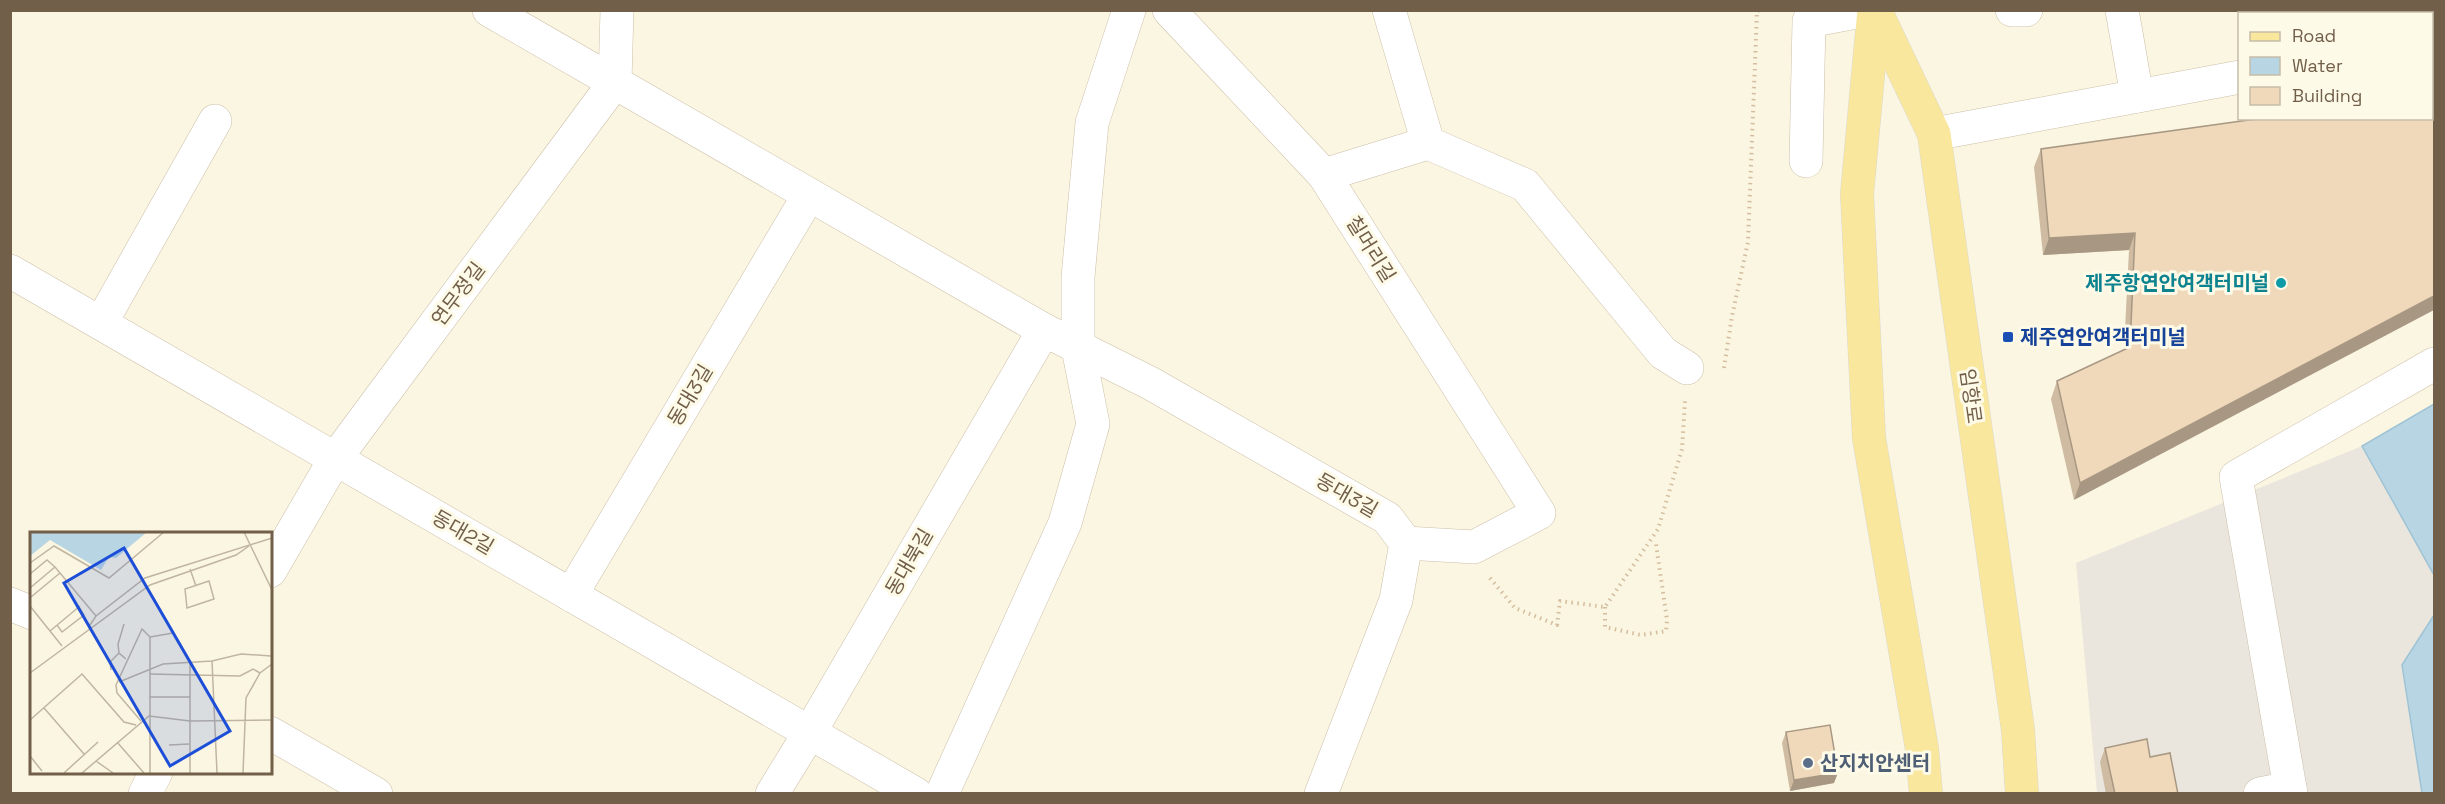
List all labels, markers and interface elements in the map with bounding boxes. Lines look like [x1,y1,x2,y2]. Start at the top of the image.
legend [2238,12,2433,120]
text: Road [2292,24,2336,47]
text: Water [2292,54,2343,77]
text: Building [2292,84,2362,107]
street label: 칠머리길 [1340,211,1402,287]
street label: 연무정길 [425,257,491,331]
place label: 제주항연안여객터미널 [2085,270,2269,296]
marker: 제주항연안여객터미널 [2274,276,2288,290]
place label: 제주연안여객터미널 [2020,324,2186,350]
marker: 제주연안여객터미널 [2001,330,2015,344]
street label: 동대3길 [662,359,718,431]
street label: 임항로 [1954,367,1988,425]
street label: 동대3길 [1311,467,1383,523]
street label: 동대2길 [427,504,499,560]
street label: 동대북길 [879,524,939,600]
inset map [30,532,272,774]
place label: 산지치안센터 [1820,750,1930,776]
marker: 산지치안센터 [1801,756,1815,770]

